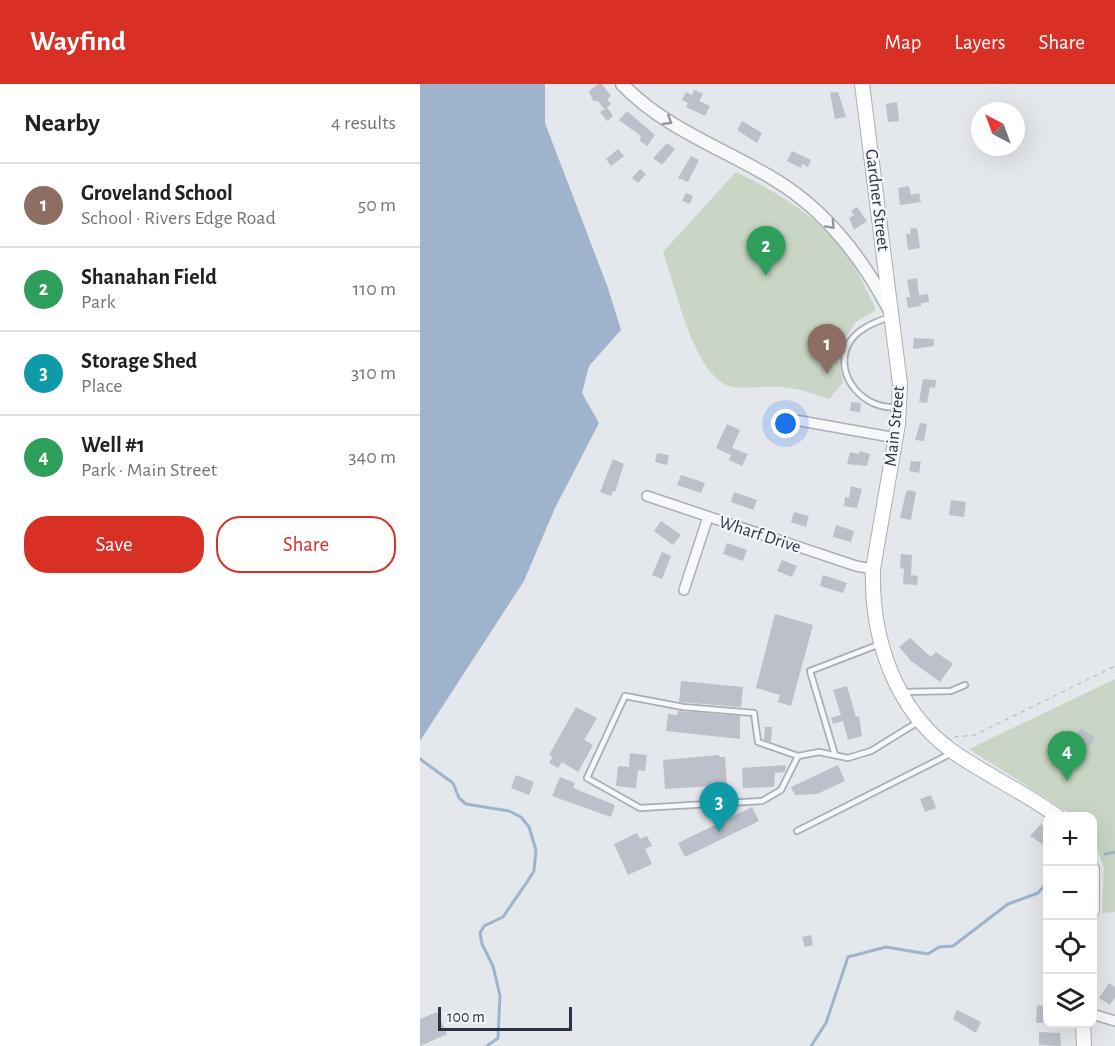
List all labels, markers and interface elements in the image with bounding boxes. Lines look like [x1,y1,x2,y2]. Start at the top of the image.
text: Wayfind [30,28,126,56]
text: Map [885,32,921,53]
text: Layers [954,32,1005,53]
text: Share [1038,32,1085,53]
north arrow [971,102,1025,156]
text: Nearby [24,110,100,136]
text: 4 results [331,113,396,133]
one-way arrow [662,113,672,125]
street label: Gardner Street [862,148,892,252]
text: Groveland School [81,182,233,204]
text: 1 [40,195,47,215]
text: 50 m [358,195,396,215]
text: School · Rivers Edge Road [81,208,276,228]
one-way arrow [824,219,835,229]
pin: 2 [746,226,786,276]
text: Shanahan Field [81,266,217,288]
text: 2 [39,279,48,299]
text: 110 m [352,279,396,299]
text: Park [81,292,116,312]
pin: 1 [808,324,846,374]
text: Storage Shed [81,350,197,372]
text: 3 [39,363,48,383]
text: 310 m [351,363,396,383]
text: Place [81,376,122,396]
street label: Main Street [882,384,908,467]
your location [771,409,800,438]
text: Well #1 [81,434,145,456]
text: 4 [38,447,49,467]
text: 340 m [348,447,396,467]
text: Park · Main Street [81,460,217,480]
street label: Wharf Drive [716,513,803,557]
button: Save [24,516,204,573]
button: Share [216,516,396,573]
pin: 4 [1048,732,1086,781]
pin: 3 [700,782,738,832]
map controls [1043,812,1097,1028]
button: + [1043,812,1097,866]
button: − [1043,866,1097,920]
button: locate [1043,920,1097,974]
button: layers [1043,974,1097,1028]
scale bar [438,1004,572,1032]
text: 100 m [447,1009,485,1025]

